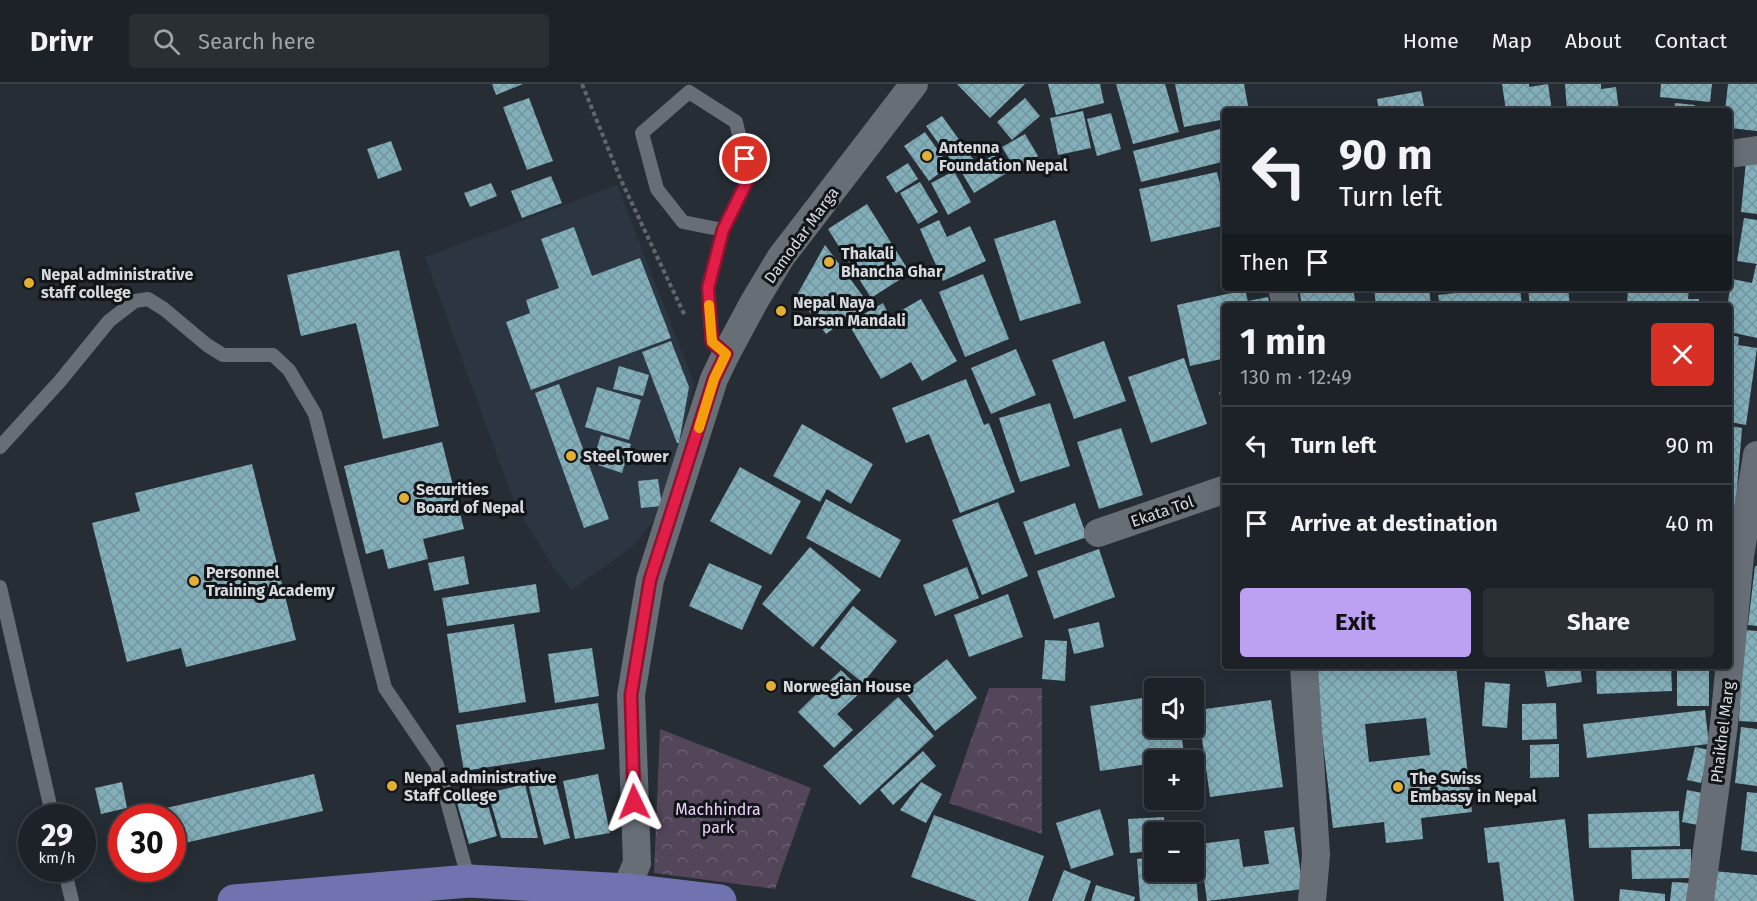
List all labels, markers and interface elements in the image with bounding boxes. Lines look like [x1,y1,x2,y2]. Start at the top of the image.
search box [129,14,549,68]
text: Drivr [30,25,93,58]
icon: search [150,25,183,58]
text: Search here [198,28,315,55]
text: Home [1403,28,1459,54]
text: Map [1492,28,1532,54]
text: About [1565,28,1622,54]
text: Contact [1655,28,1727,54]
text: 90 m [1339,130,1433,180]
icon: left [1240,132,1318,210]
pin [719,133,770,184]
place label: Antenna Foundation Nepal [938,138,1068,175]
icon: arrive [728,142,761,175]
marker: Antenna Foundation Nepal [920,149,934,163]
text: Turn left [1339,181,1442,213]
street label: Damodar Marga [760,183,843,287]
place label: Thakali Bhancha Ghar [841,244,943,281]
icon: arrive [1301,246,1334,279]
text: Then [1240,249,1289,276]
marker: Thakali Bhancha Ghar [822,255,836,269]
place label: Nepal administrative staff college [41,265,193,302]
marker: Nepal administrative staff college [22,276,36,290]
place label: Nepal Naya Darsan Mandali [793,293,906,330]
marker: Nepal Naya Darsan Mandali [774,304,788,318]
text: 1 min [1240,320,1327,364]
button: close [1651,323,1714,386]
text: 130 m · 12:49 [1240,365,1352,389]
icon: left [1240,429,1273,462]
text: Turn left [1291,432,1376,459]
text: 90 m [1665,432,1714,459]
place label: Steel Tower [583,447,669,466]
marker: Steel Tower [564,449,578,463]
place label: Securities Board of Nepal [416,480,524,517]
marker: Securities Board of Nepal [397,491,411,505]
street label: Ekata Tol [1128,492,1196,531]
icon: arrive [1240,507,1273,540]
text: Arrive at destination [1291,510,1498,537]
text: 40 m [1665,510,1714,537]
place label: Personnel Training Academy [206,563,335,600]
marker: Personnel Training Academy [187,574,201,588]
button: Exit [1240,588,1471,657]
button: Share [1483,588,1714,657]
place label: Norwegian House [783,677,911,696]
map controls [1144,678,1204,882]
button: sound [1144,678,1204,738]
marker: Norwegian House [764,679,778,693]
street label: Phaikhel Marg [1707,680,1738,784]
button: + [1144,750,1204,810]
place label: Nepal administrative Staff College [404,768,556,805]
place label: The Swiss Embassy in Nepal [1410,769,1537,806]
position arrow [602,770,666,834]
marker: Nepal administrative Staff College [385,779,399,793]
marker: The Swiss Embassy in Nepal [1391,780,1405,794]
park label: Machhindra park [675,800,761,837]
speed limit sign: 30 [108,804,186,882]
text: 29 [41,818,73,854]
button: − [1144,822,1204,882]
text: km/h [38,849,76,867]

